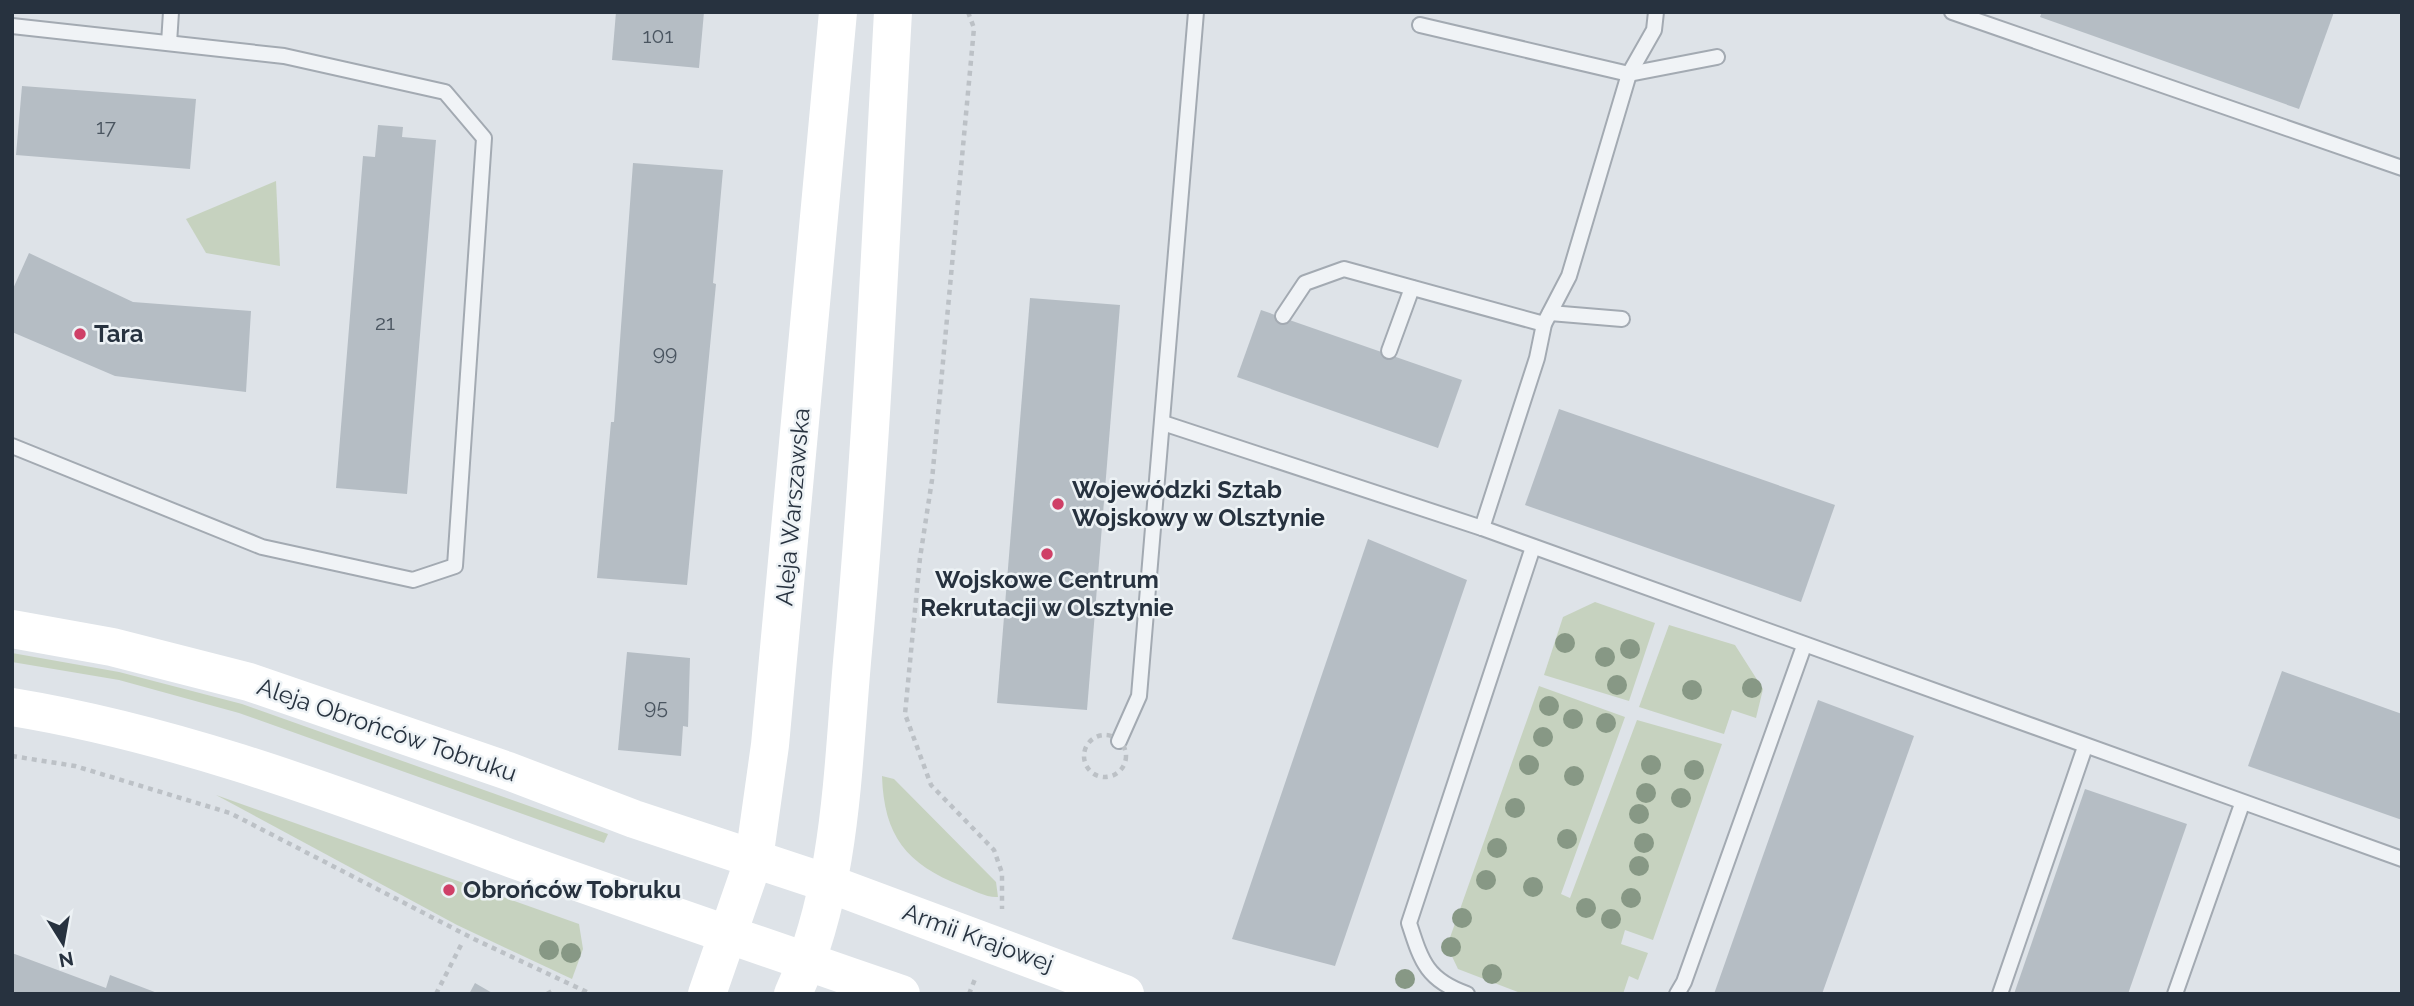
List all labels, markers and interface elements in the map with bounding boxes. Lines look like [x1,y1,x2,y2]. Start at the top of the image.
house number: 101 [643,23,673,48]
house number: 17 [96,114,117,139]
house number: 21 [375,310,395,335]
place label: Tara [94,319,144,348]
marker: Tara [72,326,88,342]
house number: 99 [653,340,677,365]
street label: Aleja Warszawska [769,407,816,607]
place label: Wojewódzki Sztab Wojskowy w Olsztynie [1072,475,1325,532]
marker: Wojewódzki Sztab Wojskowy w Olsztynie [1050,496,1066,512]
marker: Wojskowe Centrum Rekrutacji w Olsztynie [1039,546,1055,562]
place label: Wojskowe Centrum Rekrutacji w Olsztynie [920,565,1174,622]
street label: Aleja Obrońców Tobruku [254,671,521,788]
house number: 95 [644,694,668,719]
place label: Obrońców Tobruku [463,875,681,904]
marker: Obrońców Tobruku [441,882,457,898]
street label: Armii Krajowej [899,897,1057,978]
north arrow [28,908,98,978]
text: N [57,948,75,972]

